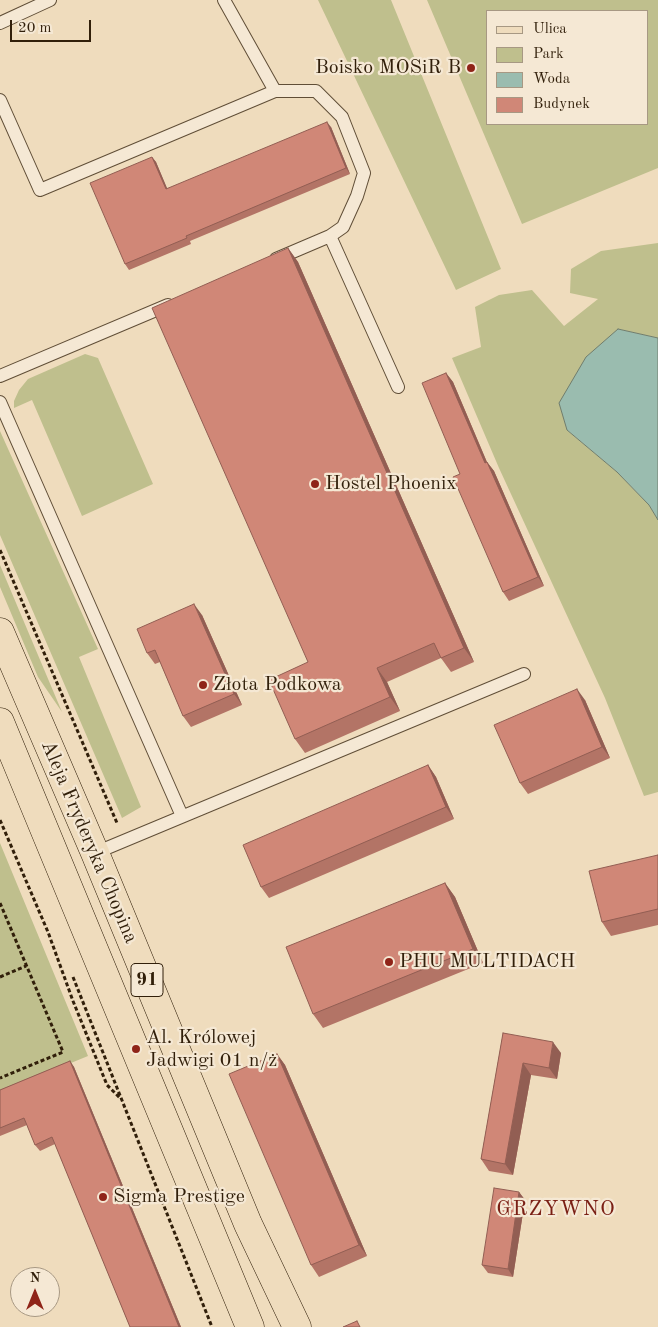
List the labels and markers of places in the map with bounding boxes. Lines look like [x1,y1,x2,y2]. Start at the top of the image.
place label: Boisko MOSiR B [315,56,461,80]
marker: Boisko MOSiR B [465,62,477,74]
place label: Hostel Phoenix [325,472,457,496]
marker: Hostel Phoenix [309,478,321,490]
place label: Złota Podkowa [213,673,342,697]
marker: Złota Podkowa [197,679,209,691]
place label: PHU MULTIDACH [399,950,575,974]
marker: PHU MULTIDACH [383,956,395,968]
place label: Al. Królowej Jadwigi 01 n/ż [146,1026,277,1073]
marker: Al. Królowej Jadwigi 01 n/ż [130,1043,142,1055]
place label: Sigma Prestige [113,1185,245,1209]
marker: Sigma Prestige [97,1191,109,1203]

